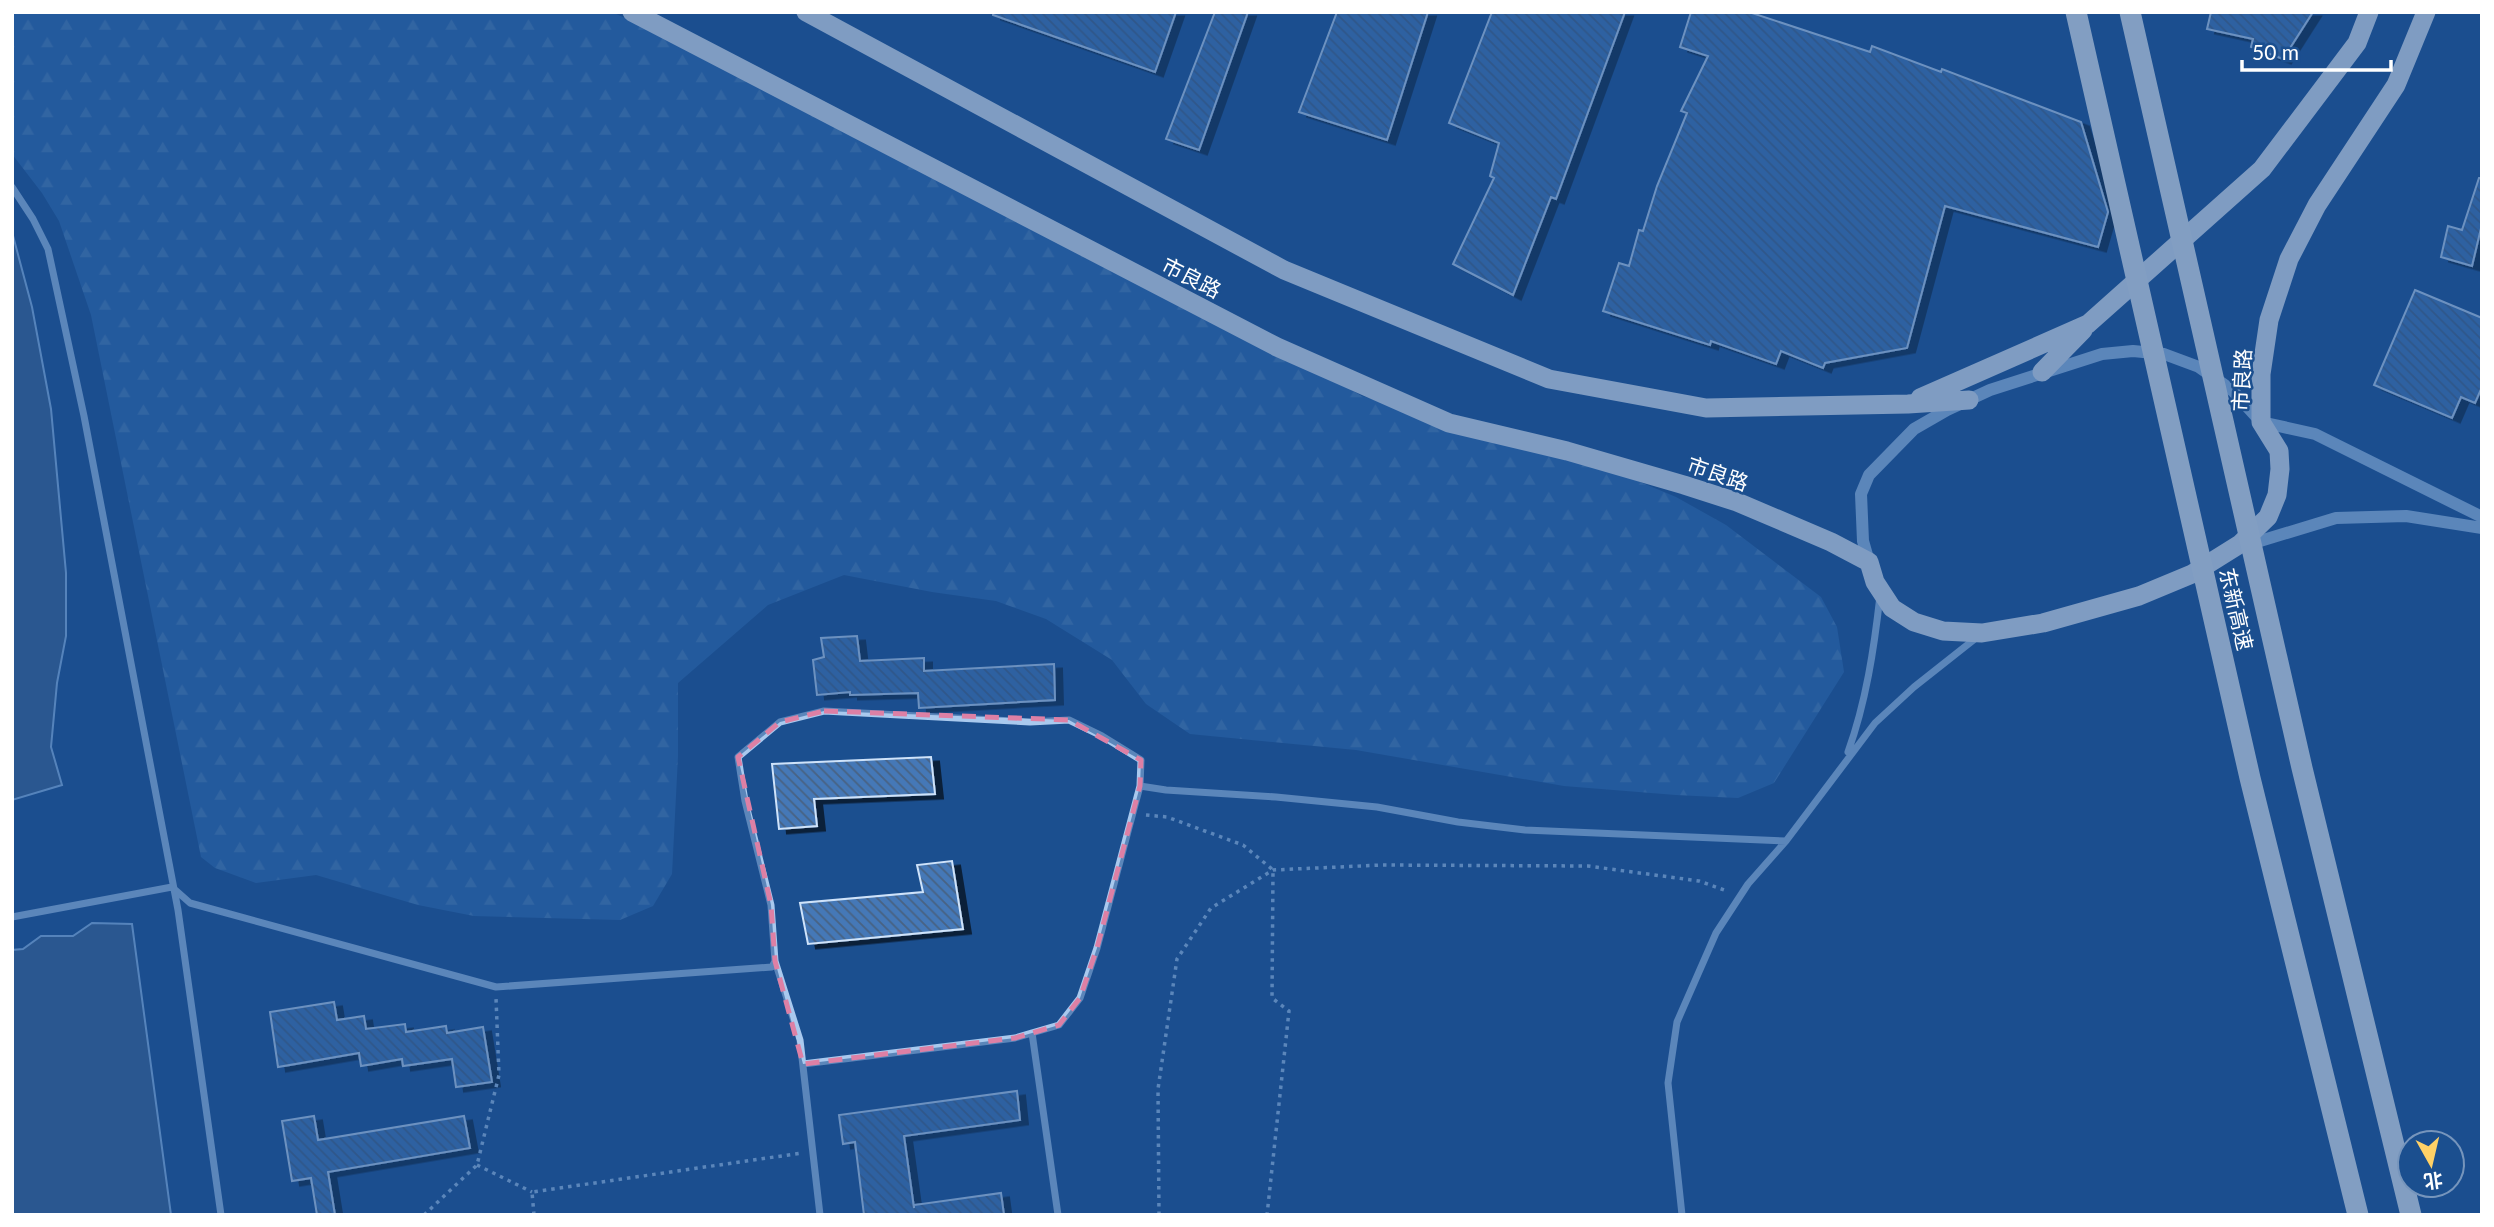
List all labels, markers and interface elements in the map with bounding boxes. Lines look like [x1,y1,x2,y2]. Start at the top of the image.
scale bar [2242,28,2391,72]
text: 50 m [2252,39,2299,64]
street label: 市良路 [1158,252,1226,302]
street label: 市良路 [2227,348,2255,412]
street label: 市良路 [1684,451,1752,495]
street label: 东新高速 [2215,565,2259,653]
north arrow [2396,1129,2466,1199]
text: 北 [2422,1169,2444,1194]

